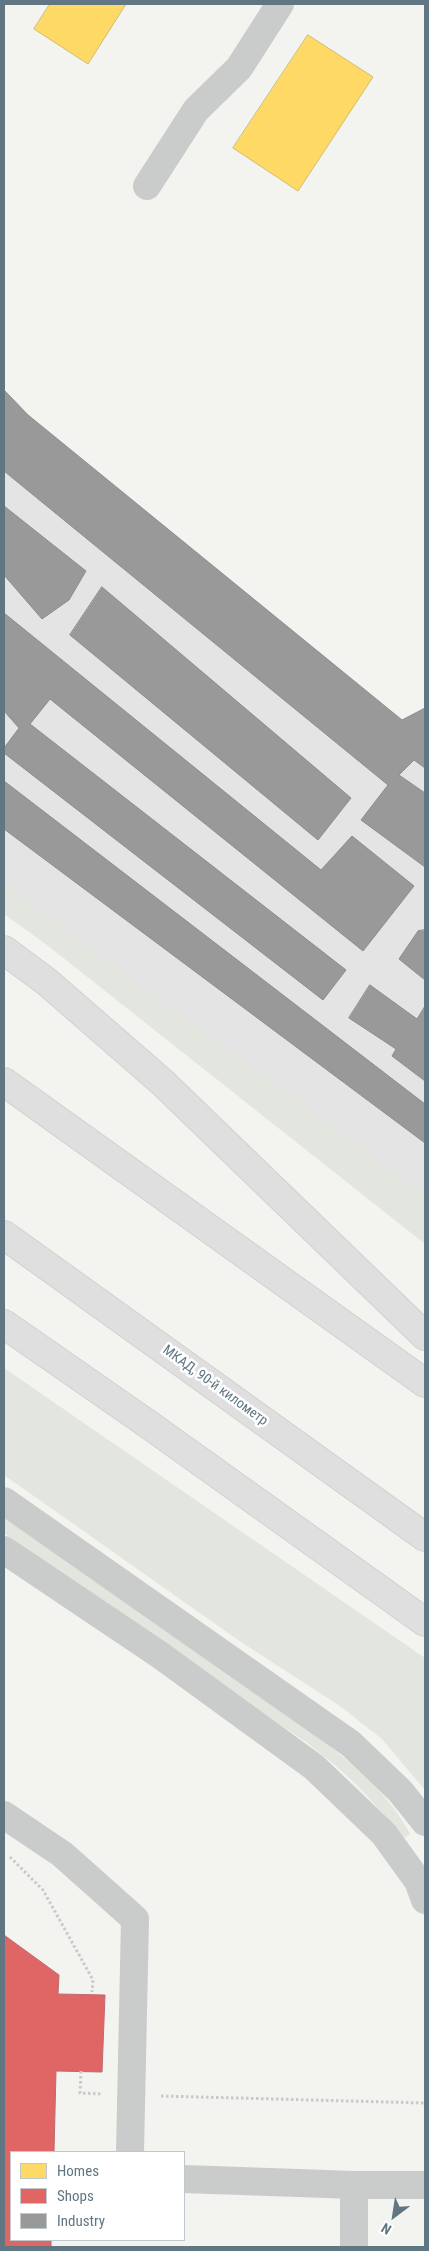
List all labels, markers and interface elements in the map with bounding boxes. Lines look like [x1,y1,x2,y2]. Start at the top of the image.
street label: МКАД, 90-й километр [159,1342,271,1430]
legend [10,2151,185,2241]
text: Homes [57,2162,99,2180]
text: Shops [57,2187,94,2205]
north arrow [369,2191,419,2241]
text: Industry [57,2212,105,2230]
text: N [378,2220,394,2238]

